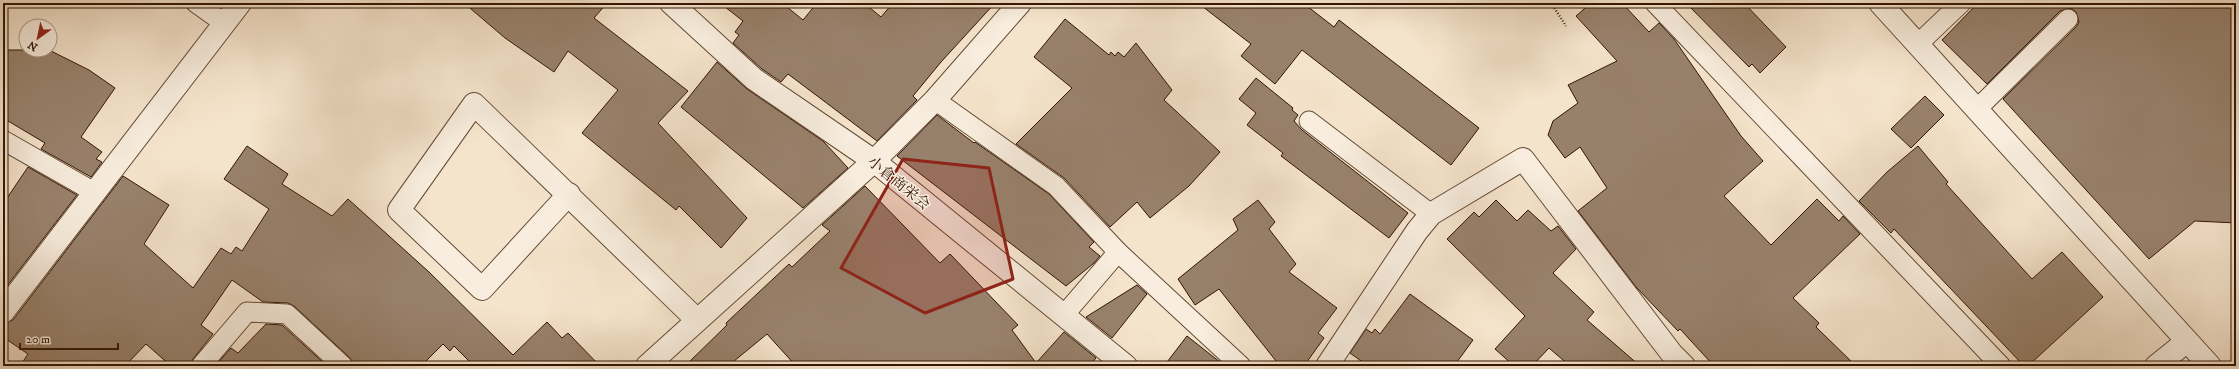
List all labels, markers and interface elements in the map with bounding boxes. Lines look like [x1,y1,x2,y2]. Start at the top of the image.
north arrow [18,18,58,58]
text: N [25,37,41,54]
street label: 小倉商栄会 [864,152,934,214]
scale bar [20,325,118,351]
text: 20 m [26,332,50,347]

